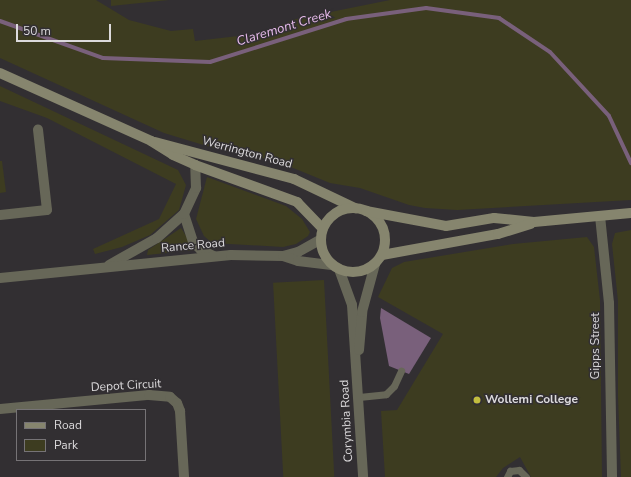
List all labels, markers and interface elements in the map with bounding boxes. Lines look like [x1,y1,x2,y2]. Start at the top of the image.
water label: Claremont Creek [235,6,333,50]
scale bar [18,16,113,42]
text: 50 m [23,23,51,39]
street label: Werrington Road [200,134,294,172]
street label: Rance Road [160,236,226,256]
street label: Gipps Street [589,312,603,380]
street label: Depot Circuit [90,377,162,395]
street label: Corymbia Road [338,379,356,463]
place label: Wollemi College [485,393,578,407]
marker: Wollemi College [472,395,482,405]
legend [16,409,146,461]
text: Road [54,417,82,433]
text: Park [54,437,78,453]

